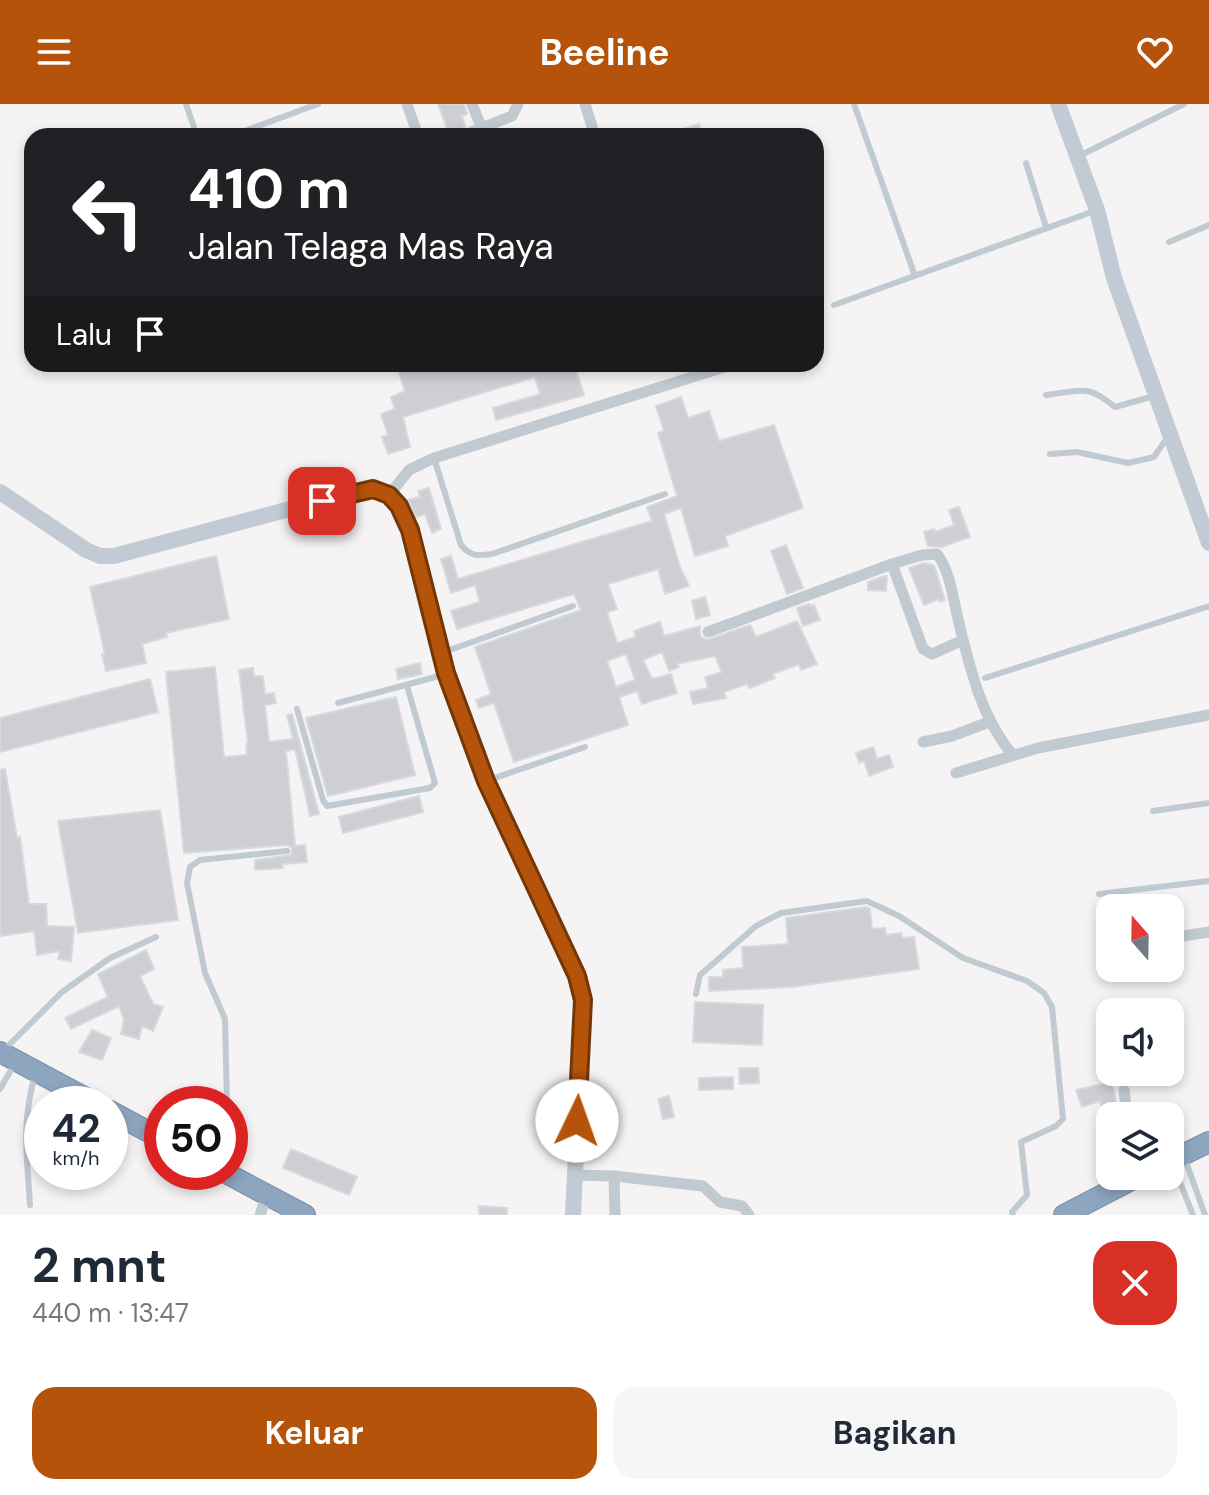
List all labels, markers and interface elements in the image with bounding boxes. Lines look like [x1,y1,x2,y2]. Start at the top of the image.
text: Beeline [540,29,669,76]
icon: menu [32,30,76,74]
icon: heart [1133,30,1177,74]
text: 410 m [188,152,350,225]
icon: left [56,160,160,264]
text: Jalan Telaga Mas Raya [188,223,554,270]
icon: arrive [128,312,172,356]
text: Lalu [56,315,112,354]
pin [288,467,356,535]
icon: arrive [300,479,344,523]
north arrow [1096,894,1184,982]
map controls [1096,894,1184,1190]
button: sound [1096,998,1184,1086]
position arrow [535,1079,619,1163]
speed limit sign: 50 [144,1086,248,1190]
text: 42 [51,1102,101,1154]
button: layers [1096,1102,1184,1190]
text: km/h [52,1145,100,1171]
text: 2 mnt [32,1234,167,1297]
button: close [1093,1241,1177,1325]
text: 440 m · 13:47 [32,1296,189,1330]
button: Keluar [32,1387,597,1479]
button: Bagikan [613,1387,1177,1479]

